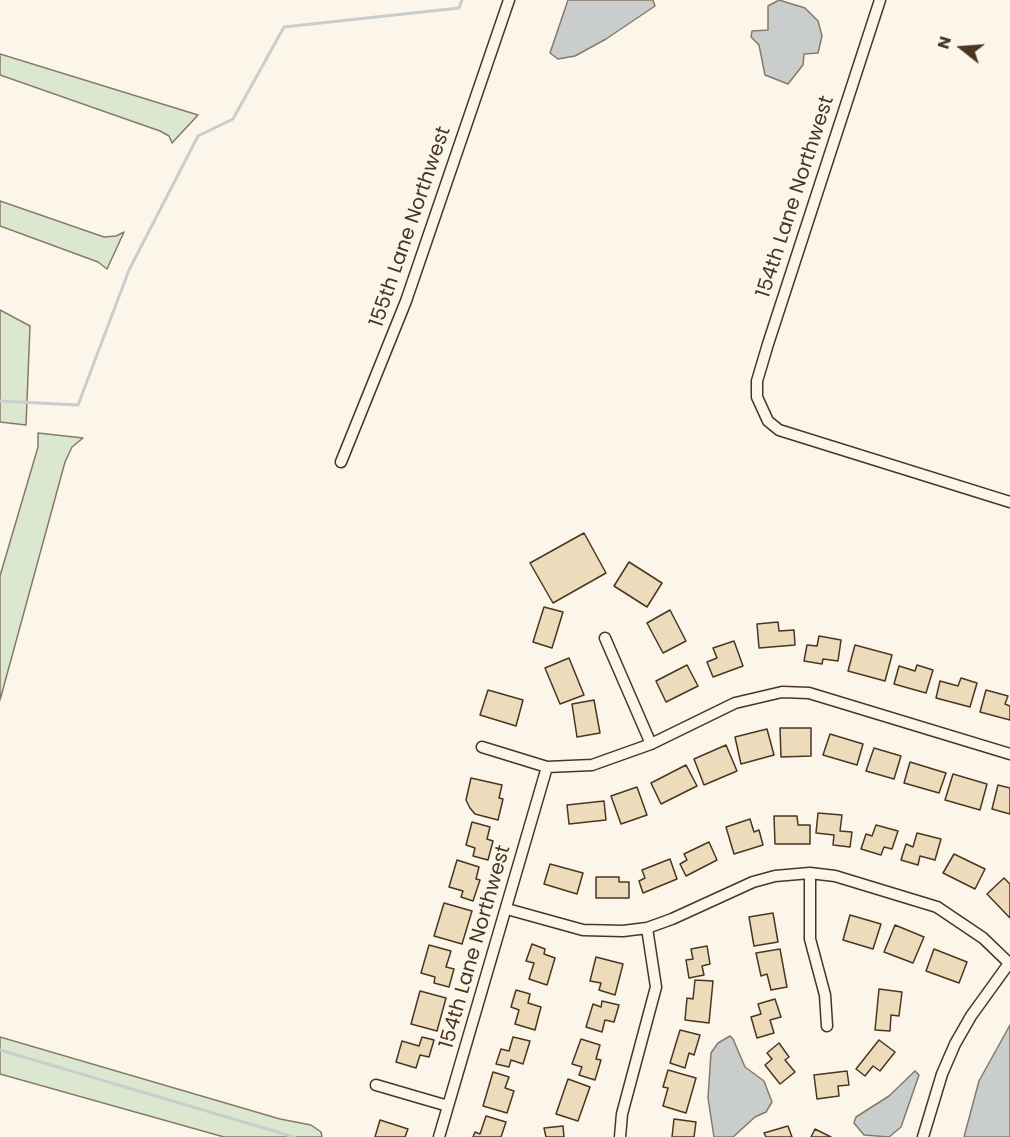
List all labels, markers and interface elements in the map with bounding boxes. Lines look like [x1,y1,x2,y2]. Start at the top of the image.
north arrow [932,18,992,78]
text: N [932,33,957,52]
street label: 154th Lane Northwest [752,93,840,301]
street label: 155th Lane Northwest [365,124,457,330]
street label: 154th Lane Northwest [435,842,517,1052]

